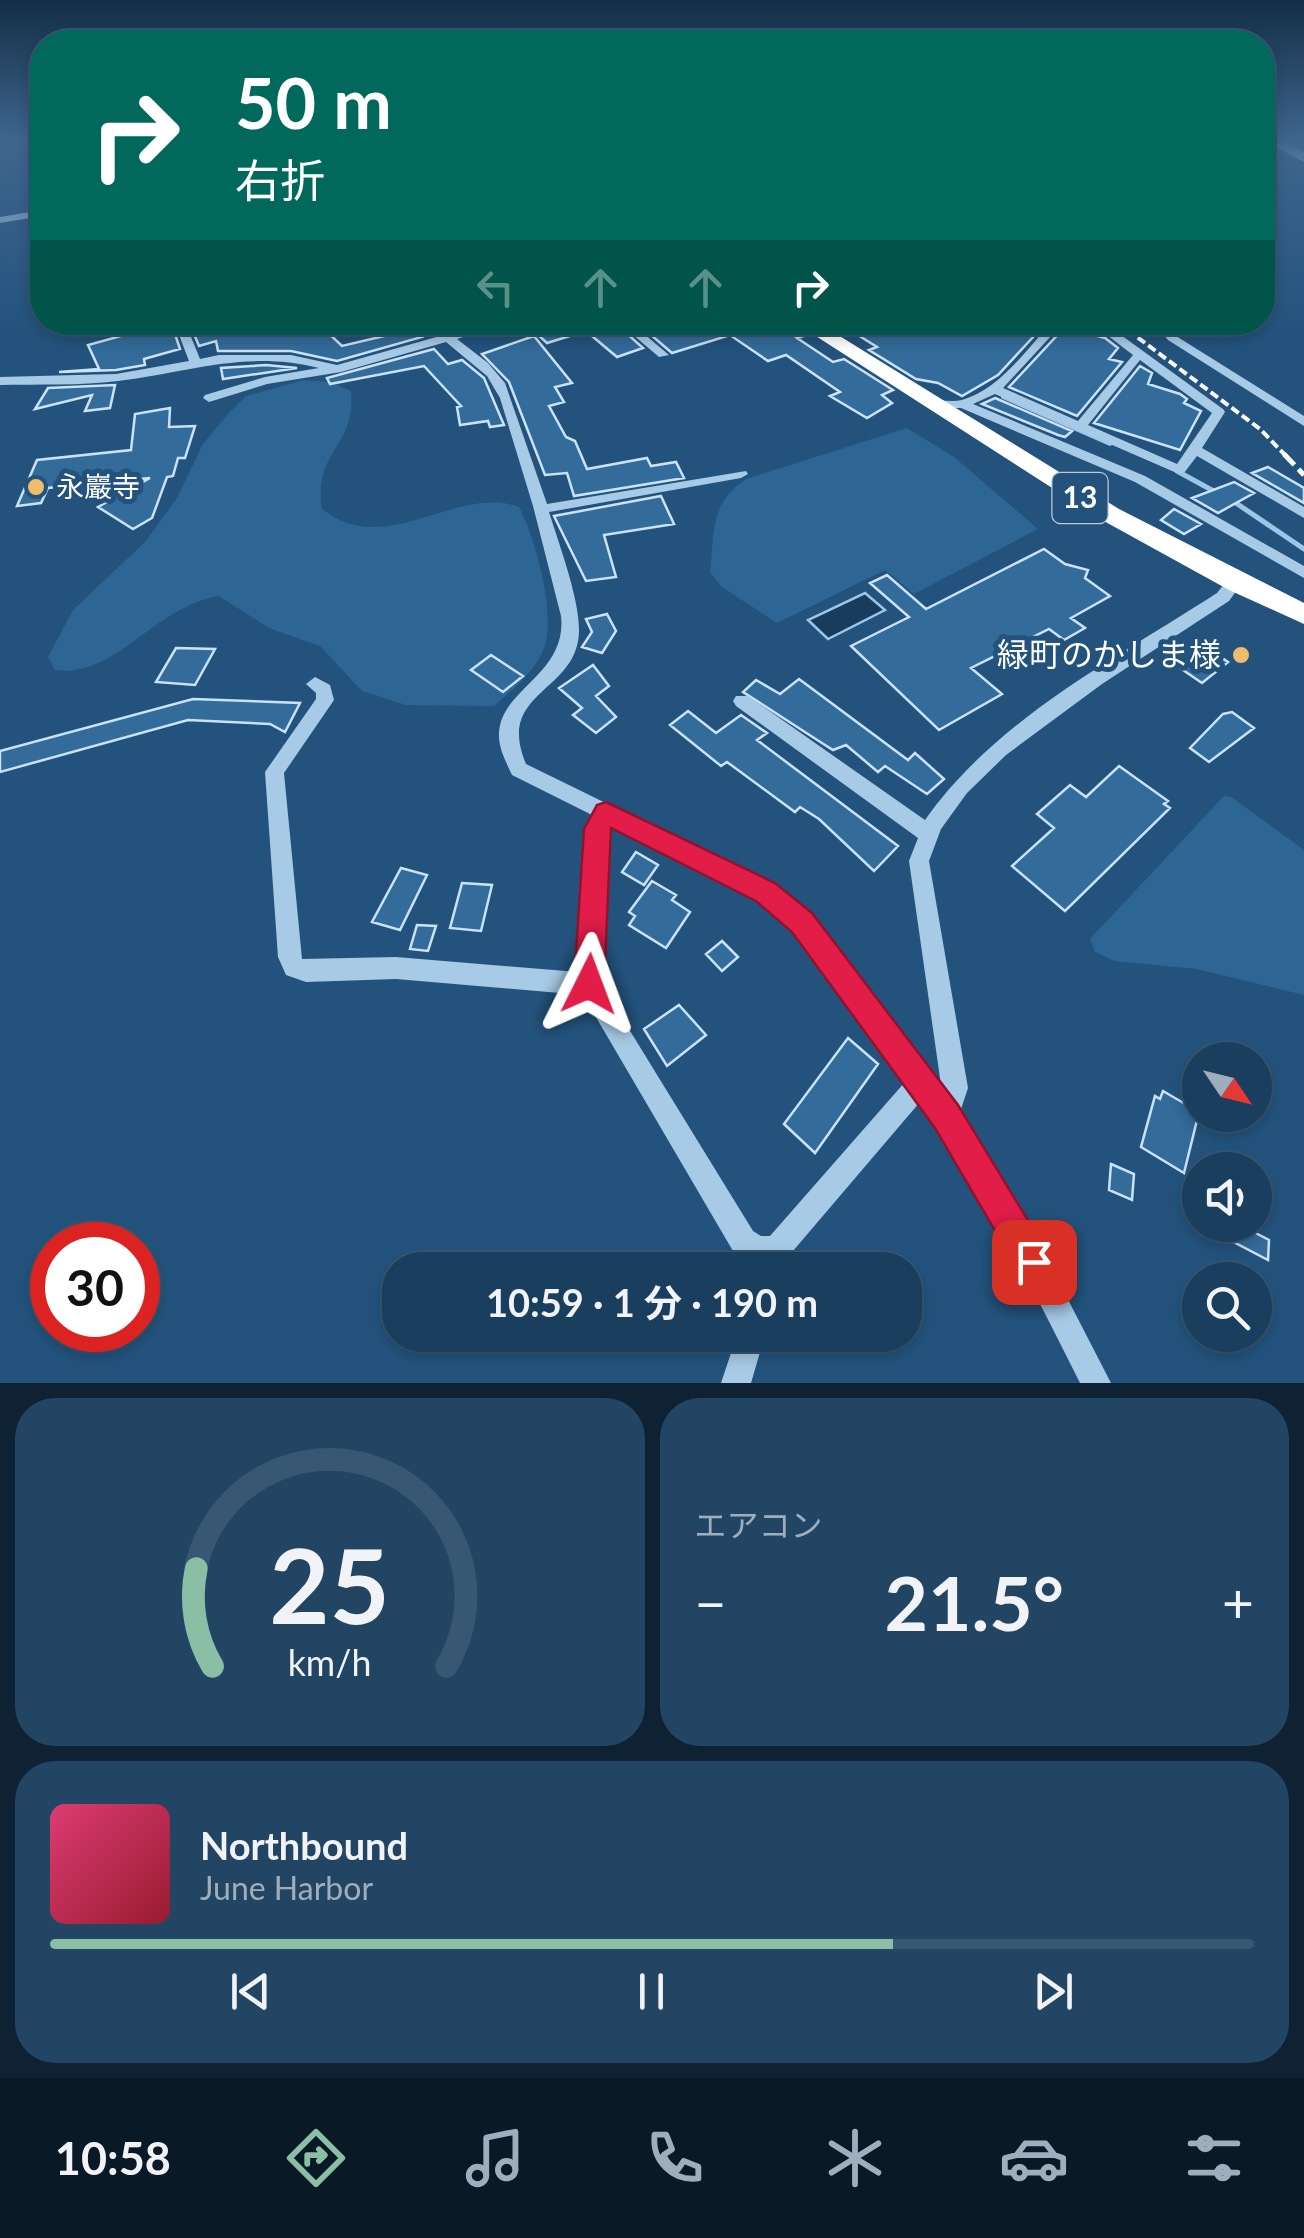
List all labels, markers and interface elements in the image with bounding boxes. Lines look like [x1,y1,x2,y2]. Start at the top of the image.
text: 50 m [235,60,392,144]
icon: right [70,70,200,200]
text: 右折 [235,153,325,207]
icon: left [468,260,523,315]
icon: ahead [573,260,628,315]
icon: ahead [678,260,733,315]
icon: right [783,260,838,315]
place label: 永巖寺 [56,469,140,503]
road number: 13 [1052,473,1108,523]
marker: 永巖寺 [25,476,47,498]
place label: 緑町のかしま様 [997,634,1221,673]
marker: 緑町のかしま様 [1230,644,1252,666]
position arrow [537,932,641,1036]
north arrow [1182,1042,1272,1132]
map controls [1182,1042,1272,1352]
button: sound [1182,1152,1272,1242]
pin [992,1220,1077,1305]
speed limit sign: 30 [30,1222,160,1352]
icon: arrive [1007,1235,1062,1290]
button: search [1182,1262,1272,1352]
text: 10:59 · 1 分 · 190 m [486,1279,818,1325]
text: エアコン [695,1505,823,1544]
text: 25 [269,1521,390,1646]
text: 21.5° [885,1557,1064,1647]
text: − [695,1569,726,1635]
text: + [1222,1569,1254,1635]
text: km/h [288,1641,372,1684]
text: Northbound [200,1822,408,1868]
text: June Harbor [200,1868,373,1907]
icon: previous [223,1964,278,2019]
icon: pause [624,1964,679,2019]
icon: next [1026,1964,1081,2019]
icon: directions [281,2123,351,2193]
icon: music [460,2123,530,2193]
icon: phone [640,2123,710,2193]
icon: climate [820,2123,890,2193]
icon: car [999,2123,1069,2193]
icon: filters [1179,2123,1249,2193]
text: 10:58 [55,2131,171,2185]

